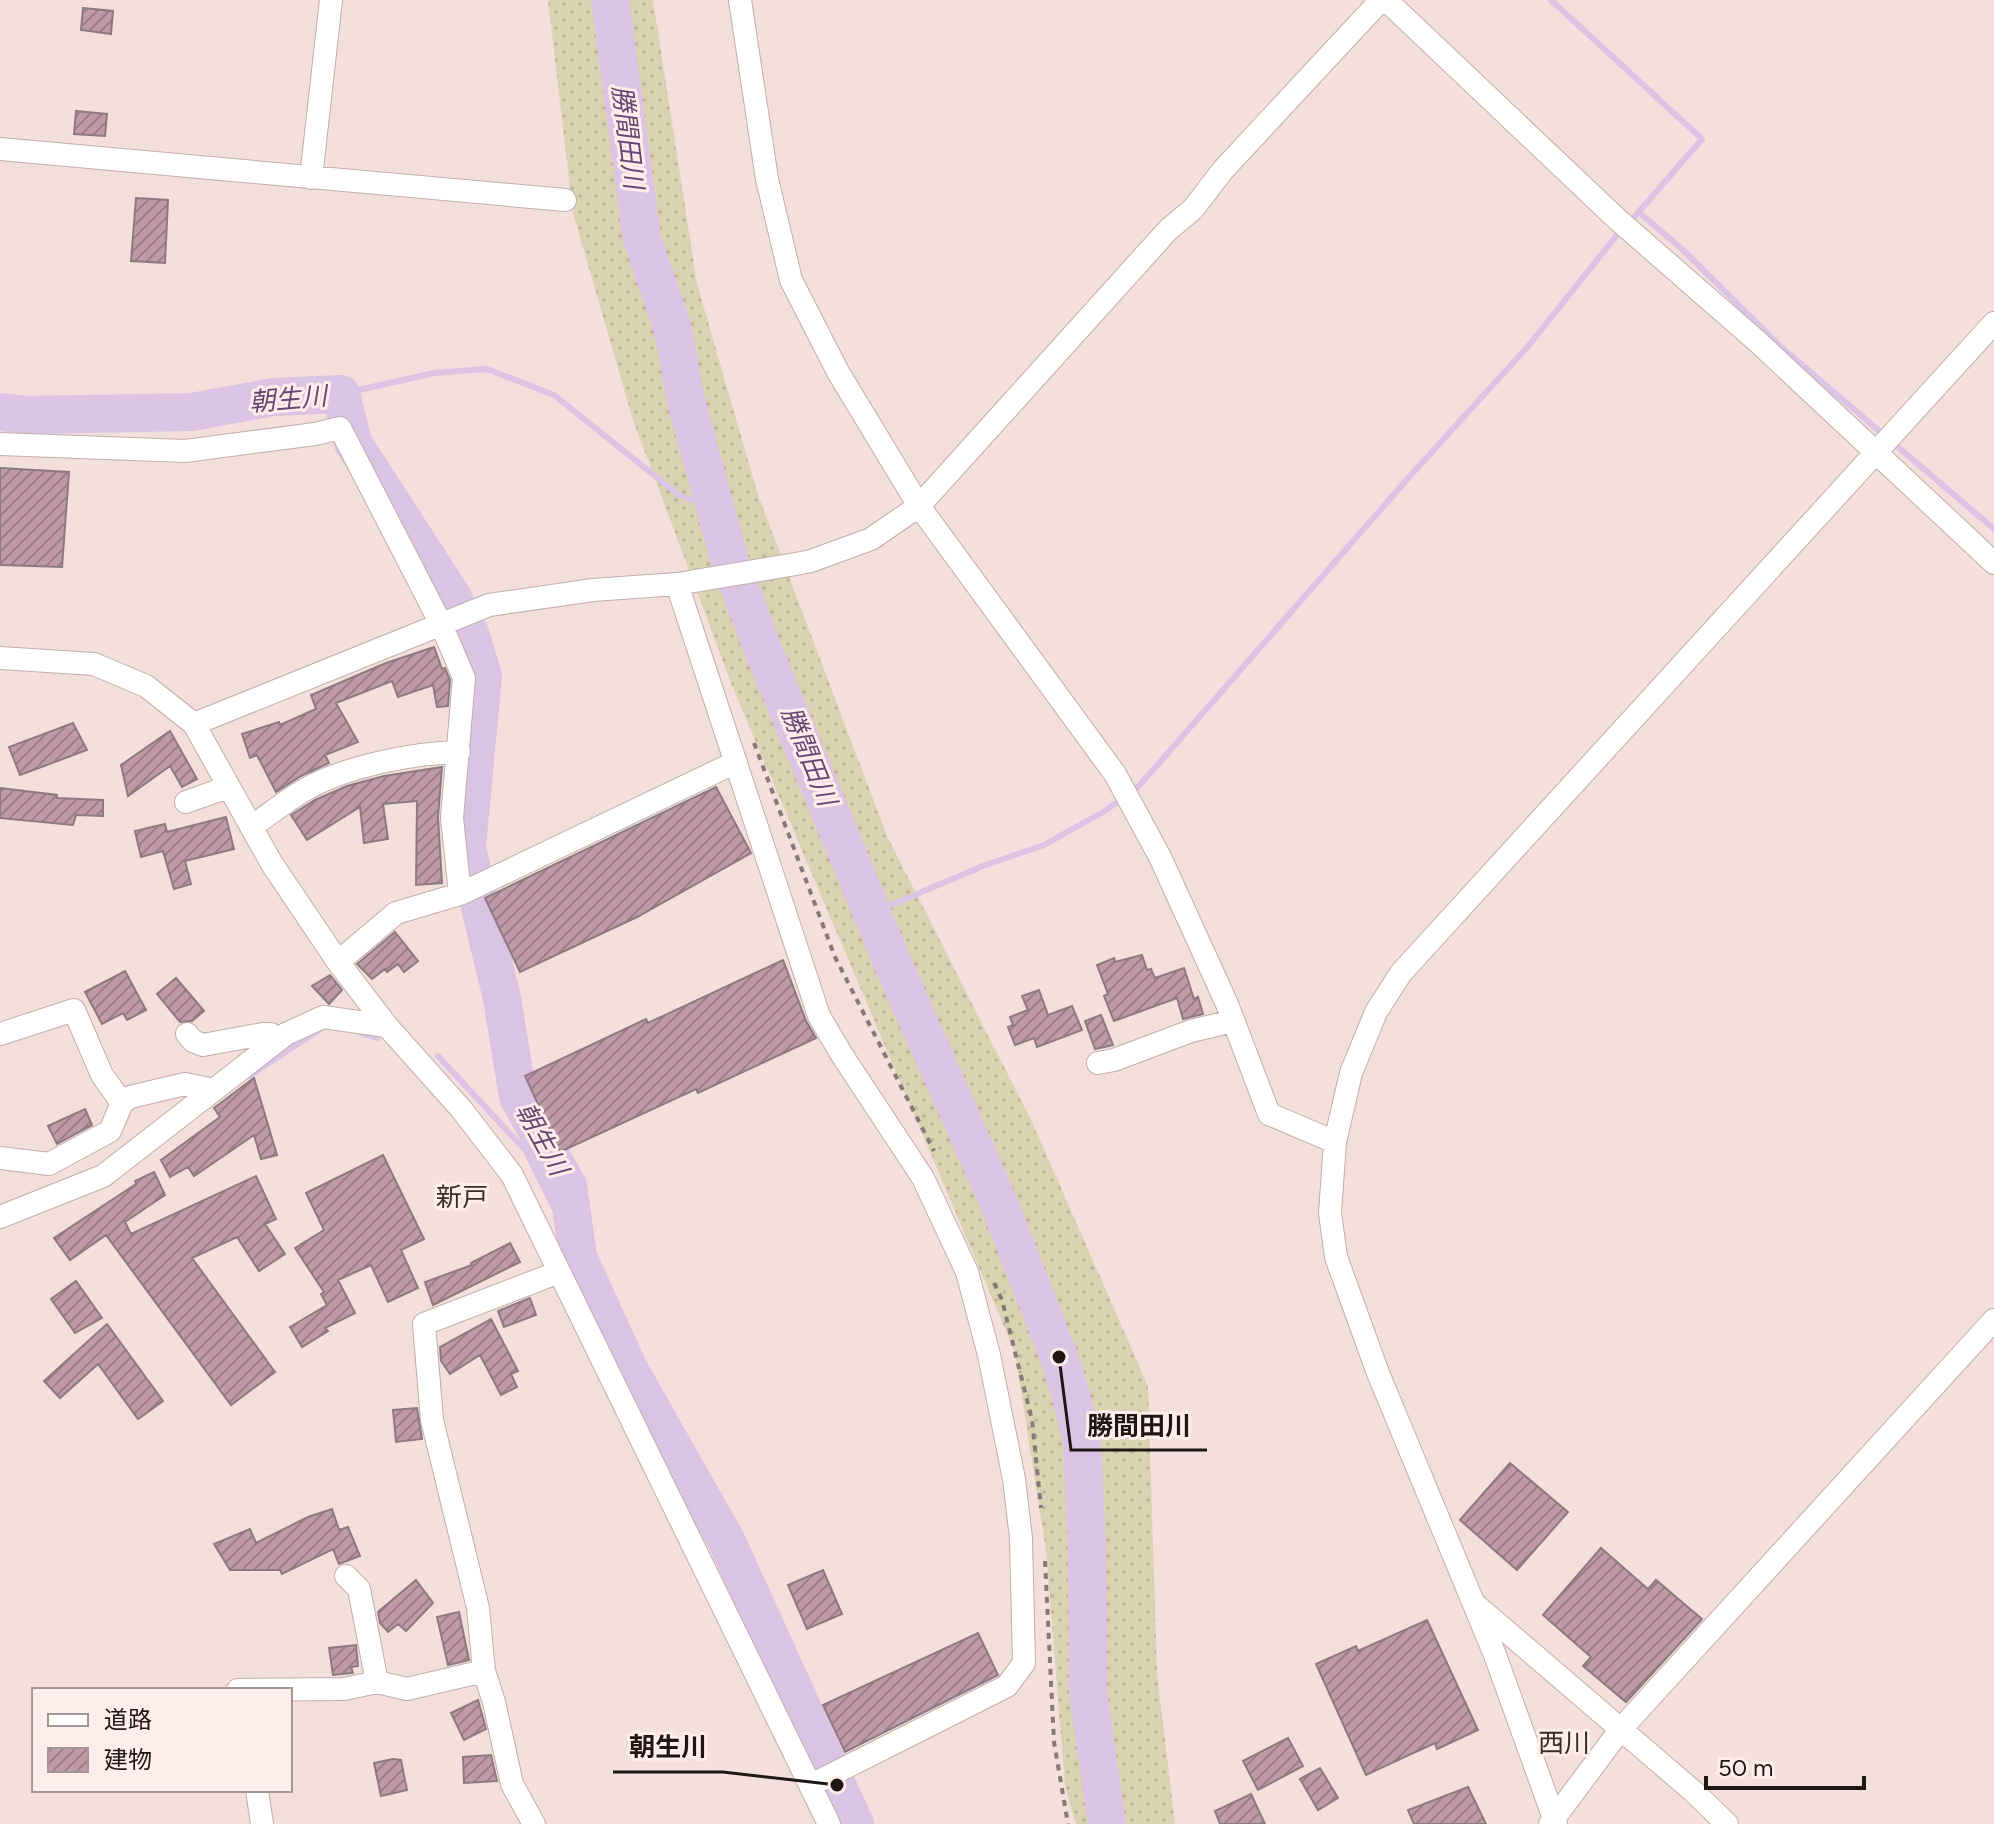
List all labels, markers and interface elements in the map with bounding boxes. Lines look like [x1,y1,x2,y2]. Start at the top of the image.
water label: 勝間田川 [606,83,651,194]
water label: 朝生川 [248,379,331,418]
water label: 勝間田川 [775,702,844,813]
water label: 朝生川 [509,1097,576,1183]
district label: 新戸 [436,1181,488,1213]
callout: 勝間田川 [1071,1400,1207,1450]
text: 勝間田川 [1087,1410,1191,1442]
legend [32,1688,292,1792]
text: 道路 [104,1705,152,1734]
callout: 朝生川 [613,1722,723,1772]
district label: 西川 [1538,1727,1590,1759]
text: 朝生川 [629,1731,707,1763]
scale bar [1706,1740,1864,1790]
text: 建物 [104,1745,152,1774]
text: 50 m [1718,1753,1774,1782]

